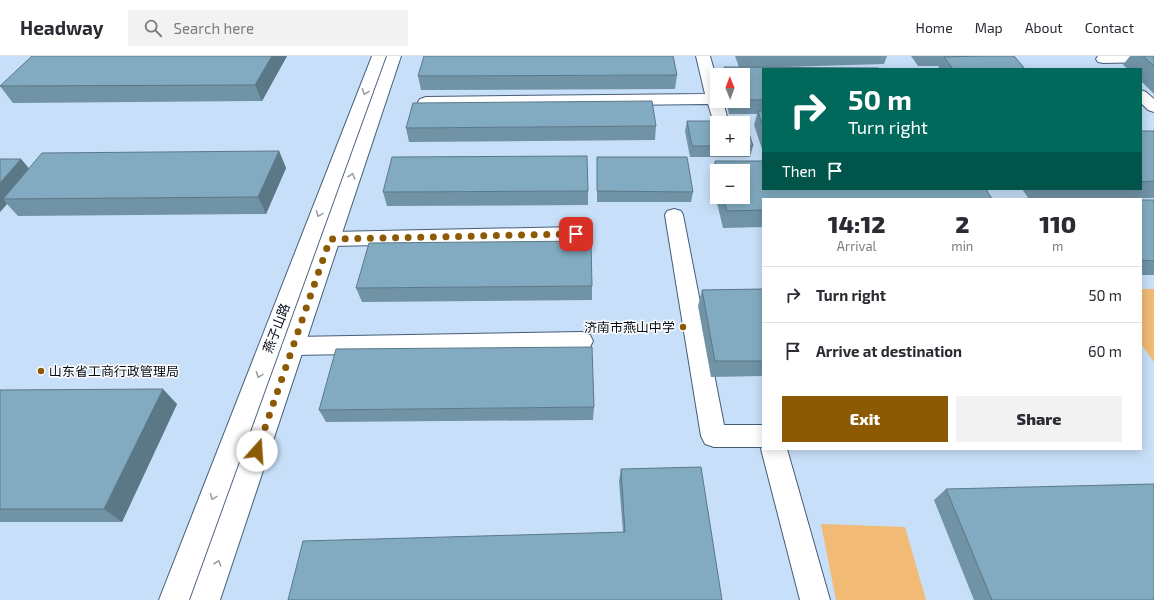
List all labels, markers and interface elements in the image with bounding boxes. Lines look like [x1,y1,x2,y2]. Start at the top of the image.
search box [128,10,408,46]
text: Headway [20,16,104,39]
icon: search [142,17,164,39]
text: Search here [174,19,254,37]
text: Home [916,19,953,36]
text: Map [975,19,1003,36]
text: About [1025,19,1063,36]
text: Contact [1085,19,1134,36]
north arrow [710,68,750,108]
map controls [710,68,750,204]
text: 50 m [848,82,912,116]
icon: right [782,84,834,136]
one-way arrow [361,89,370,96]
button: + [710,116,750,156]
text: Turn right [848,116,928,138]
icon: arrive [824,160,846,182]
text: Then [782,162,816,180]
button: − [710,164,750,204]
one-way arrow [348,172,356,179]
text: 14:12 [828,209,886,238]
text: 2 [955,209,969,238]
text: 110 [1039,209,1076,238]
one-way arrow [316,211,324,218]
pin [559,217,593,251]
icon: arrive [565,223,587,245]
text: Arrival [837,238,876,254]
text: min [951,238,973,254]
text: m [1052,238,1063,254]
icon: right [782,284,804,306]
text: Turn right [816,286,886,304]
text: 50 m [1088,286,1122,304]
street label: 燕子山路 [259,301,293,355]
place label: 济南市燕山中学 [584,319,675,335]
marker: 济南市燕山中学 [678,322,688,332]
icon: arrive [782,340,804,362]
text: Arrive at destination [816,342,962,360]
text: 60 m [1088,342,1122,360]
place label: 山东省工商行政管理局 [49,363,179,379]
marker: 山东省工商行政管理局 [36,366,46,376]
one-way arrow [255,372,263,379]
button: Exit [782,396,948,442]
button: Share [956,396,1122,442]
position arrow [236,430,278,472]
one-way arrow [209,493,217,500]
one-way arrow [213,560,222,567]

